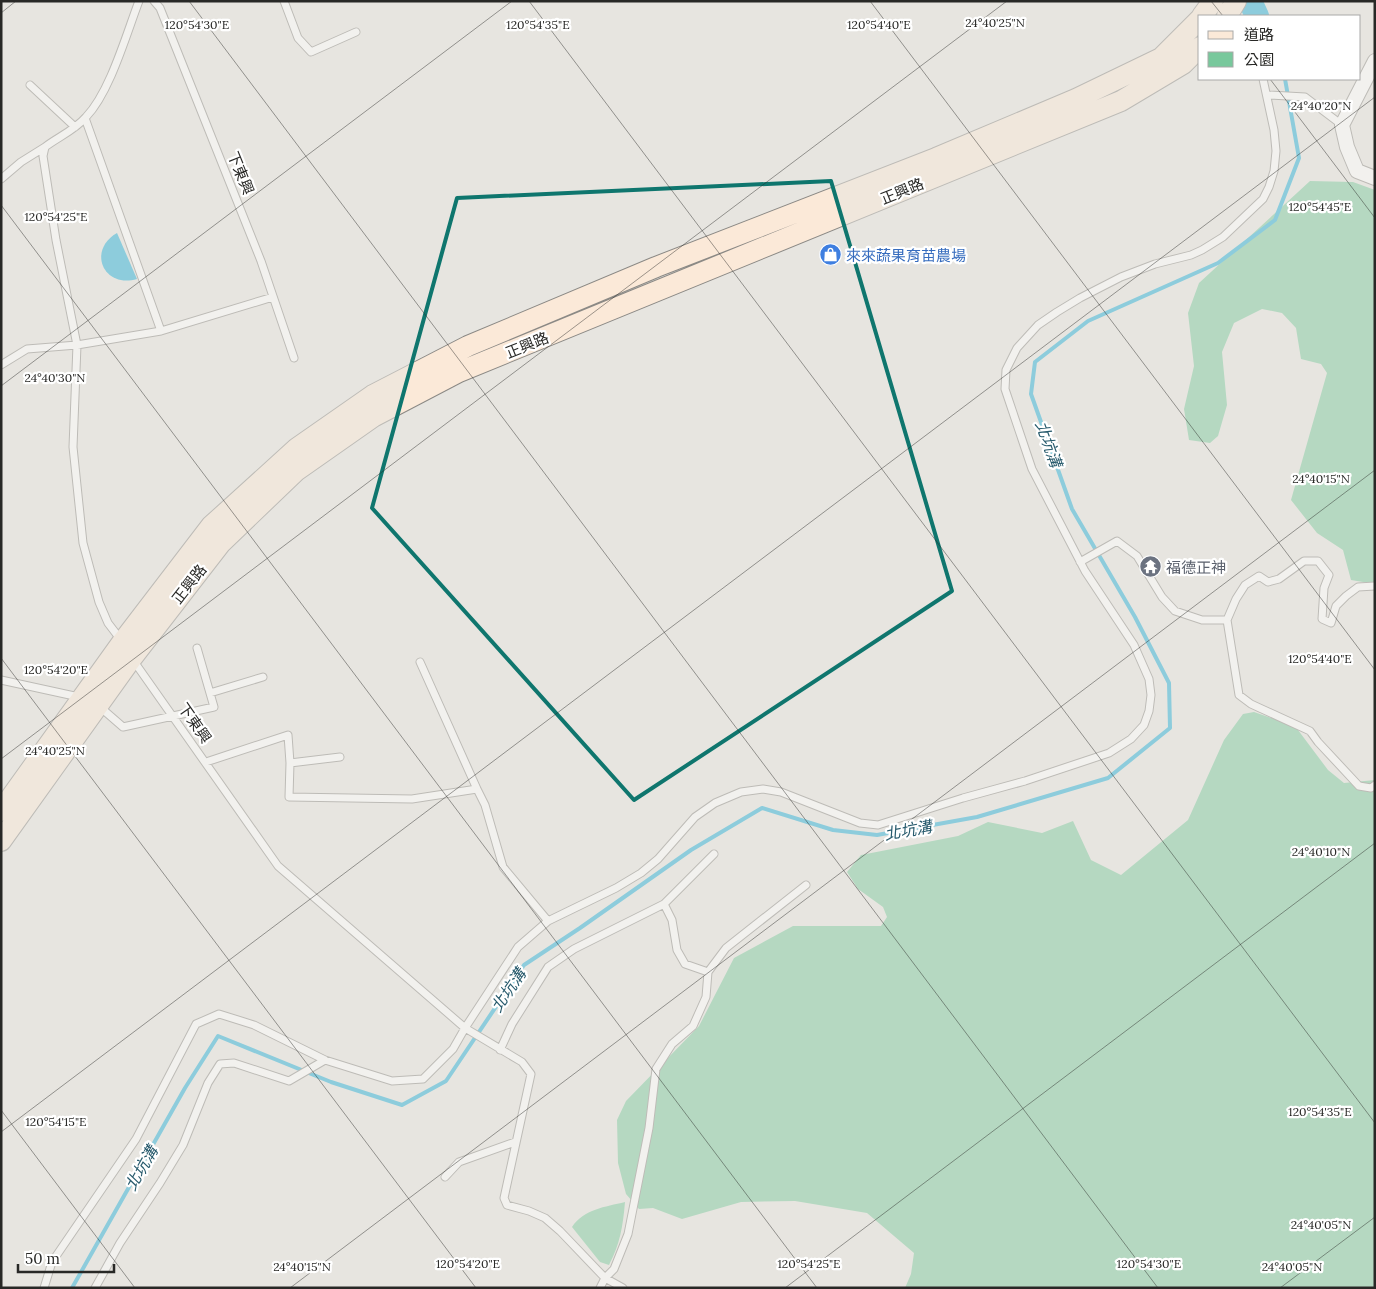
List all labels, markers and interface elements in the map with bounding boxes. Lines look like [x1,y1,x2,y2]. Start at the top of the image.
text: 24°40'25"N [965,15,1025,30]
legend [1198,15,1361,80]
text: 120°54'30"E [165,17,229,32]
text: 120°54'35"E [506,17,570,32]
text: 120°54'40"E [847,17,911,32]
text: 道路 [1244,25,1274,44]
text: 公園 [1244,50,1274,69]
text: 24°40'20"N [1291,98,1351,113]
street label: 下東興 [224,149,258,197]
street label: 正興路 [878,174,926,208]
text: 120°54'45"E [1289,199,1351,214]
text: 120°54'25"E [24,209,88,224]
shop icon: 來來蔬果育苗農場 [818,243,842,267]
place label: 來來蔬果育苗農場 [846,246,966,265]
street label: 正興路 [503,328,551,362]
text: 24°40'30"N [25,370,85,385]
water label: 北坑溝 [1031,418,1067,472]
text: 24°40'15"N [1292,471,1350,486]
temple icon: 福德正神 [1138,555,1162,579]
place label: 福德正神 [1166,558,1226,577]
street label: 正興路 [168,560,210,608]
text: 120°54'40"E [1288,651,1352,666]
text: 120°54'20"E [24,662,88,677]
street label: 下東興 [174,699,216,747]
text: 24°40'25"N [25,743,85,758]
water label: 北坑溝 [883,816,935,844]
text: 24°40'10"N [1292,844,1350,859]
water label: 北坑溝 [486,963,531,1015]
text: 120°54'35"E [1288,1104,1352,1119]
text: 120°54'15"E [25,1114,87,1129]
water label: 北坑溝 [120,1140,163,1194]
text: 24°40'05"N [1291,1217,1351,1232]
scale bar [18,1242,114,1274]
text: 50 m [25,1249,60,1268]
text: 120°54'20"E [436,1256,500,1271]
text: 120°54'25"E [777,1256,841,1271]
text: 120°54'30"E [1117,1256,1181,1271]
text: 24°40'15"N [273,1259,331,1274]
text: 24°40'05"N [1262,1259,1322,1274]

